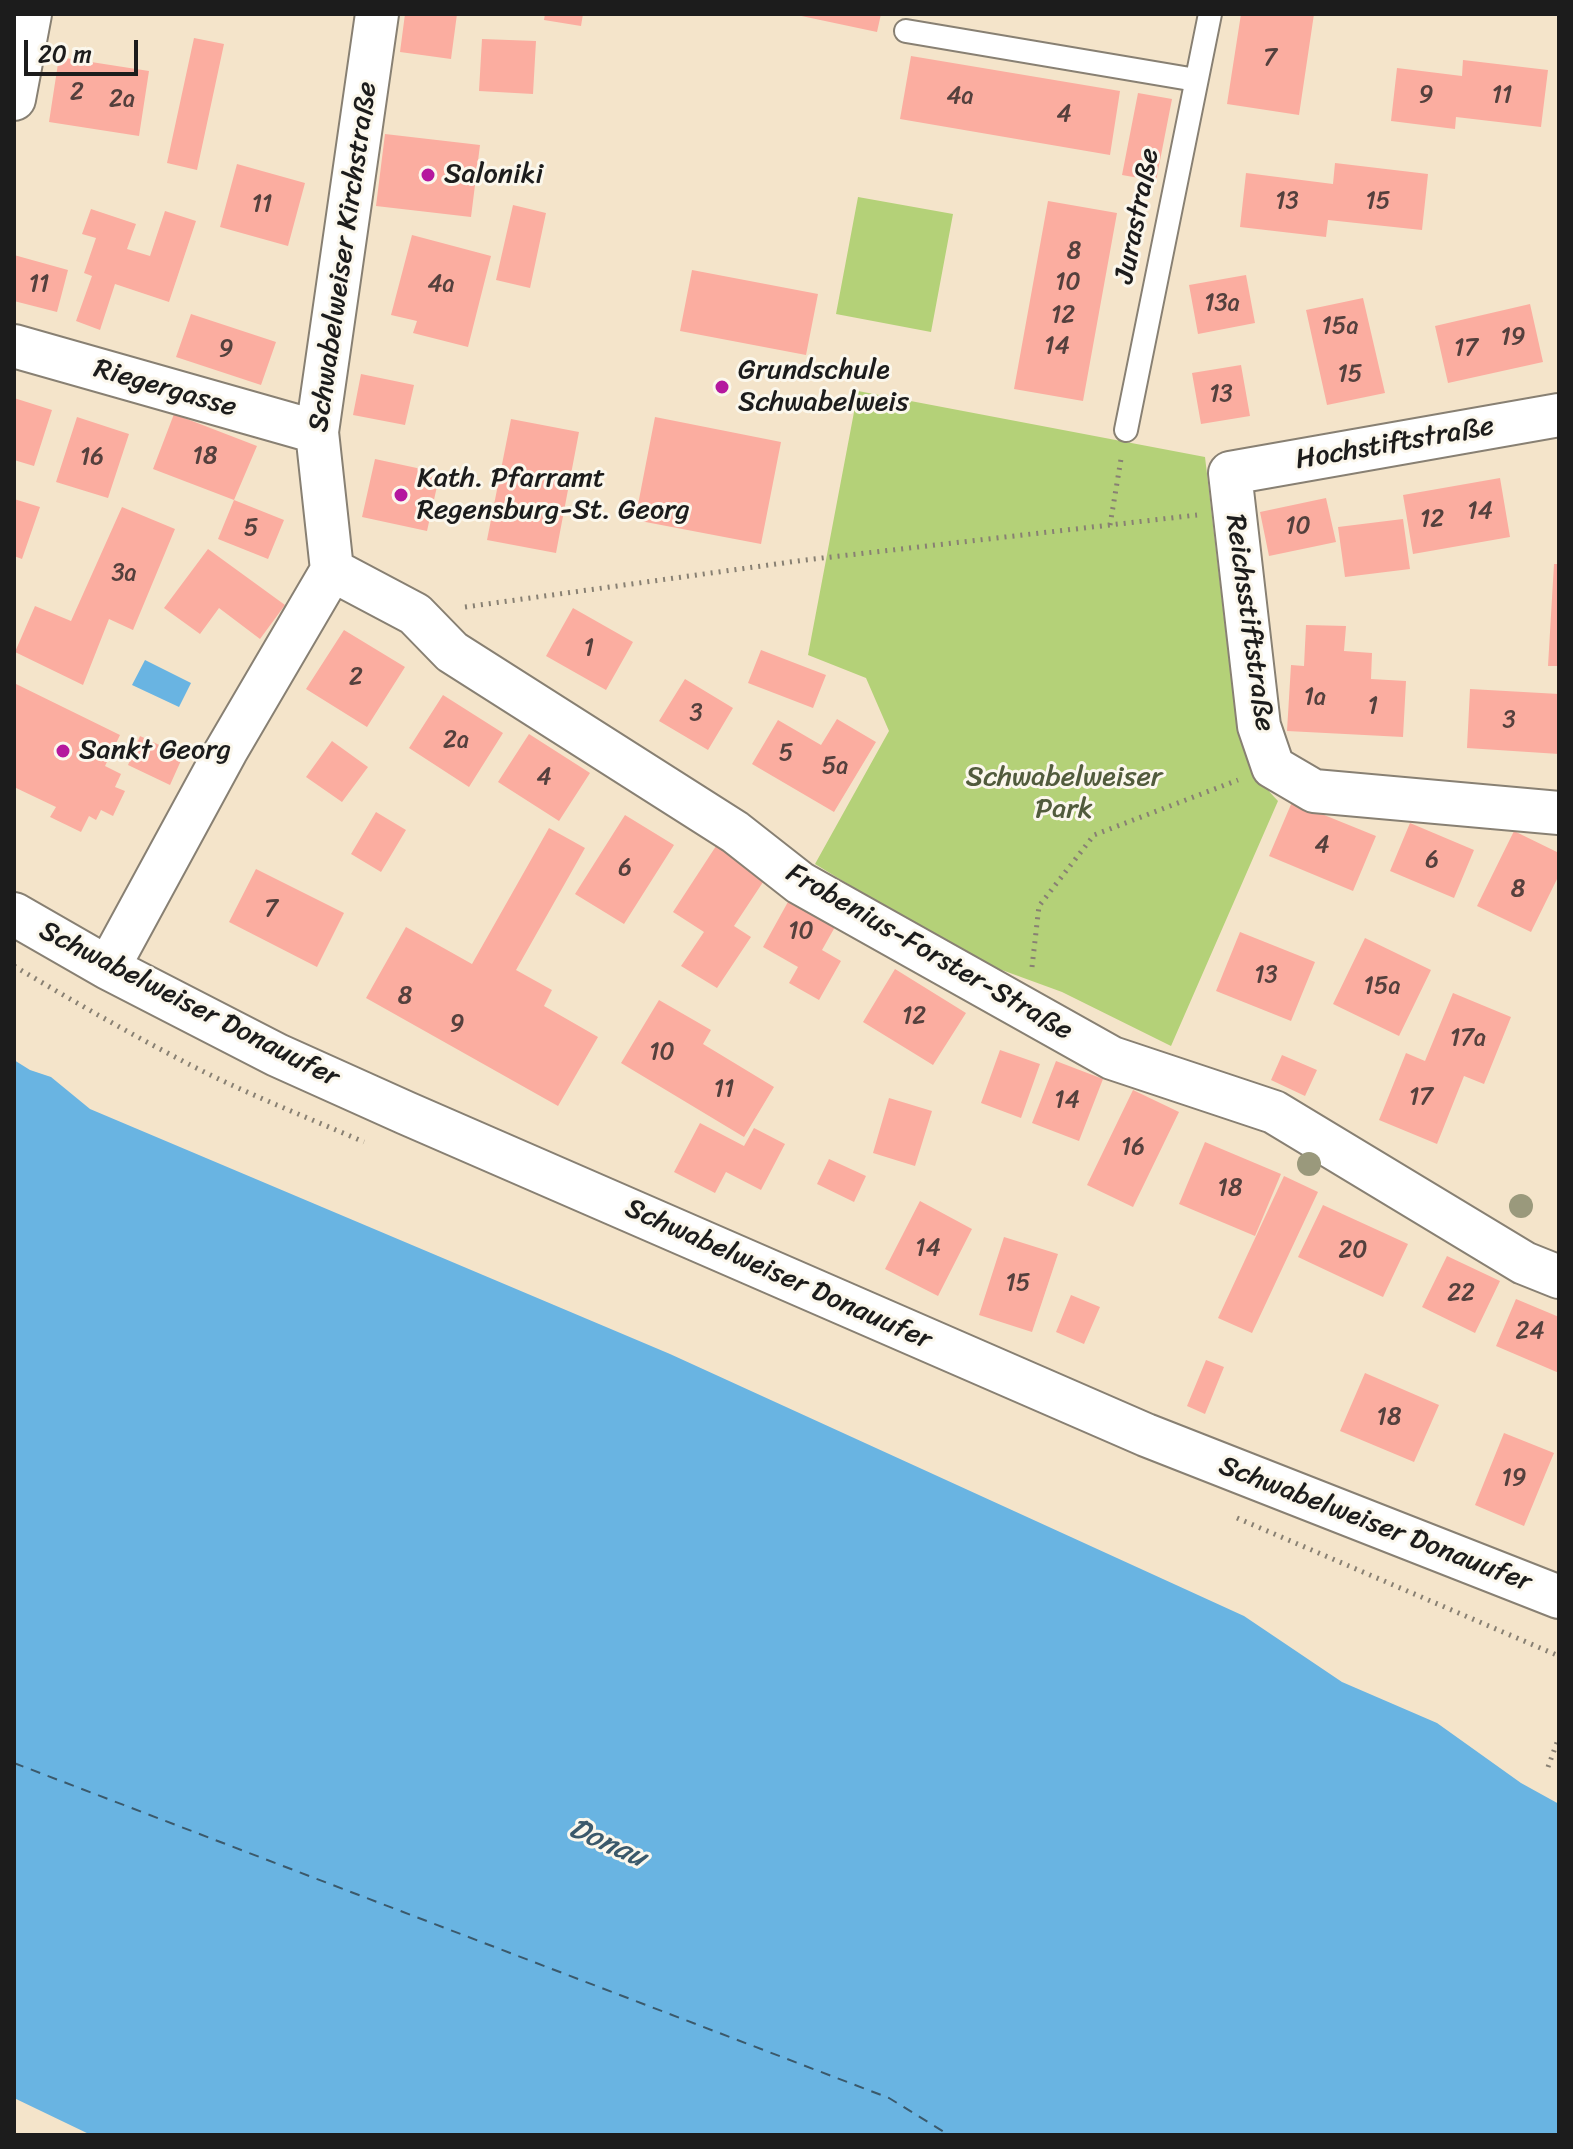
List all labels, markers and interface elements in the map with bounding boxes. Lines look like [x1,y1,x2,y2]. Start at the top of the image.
scale bar [28,24,142,74]
text: 20 m [38,33,92,75]
house number: 7 [1263,45,1277,73]
house number: 2 [70,79,84,107]
street label: Schwabelweiser Kirchstraße [303,80,385,434]
house number: 9 [1419,82,1433,110]
house number: 11 [1492,82,1512,110]
house number: 4a [946,83,974,111]
house number: 2a [109,86,135,114]
house number: 4 [1057,101,1071,129]
street label: Jurastraße [1108,146,1168,286]
place label: Saloniki [444,158,543,192]
marker: Saloniki [419,166,437,184]
house number: 13 [1275,188,1299,216]
house number: 15 [1366,188,1390,216]
house number: 11 [252,191,272,219]
house number: 8 [1067,238,1081,266]
house number: 10 [1055,269,1081,297]
house number: 11 [29,271,49,299]
house number: 4a [427,271,455,299]
house number: 13a [1204,290,1240,318]
house number: 12 [1051,302,1075,330]
house number: 15a [1321,313,1359,341]
house number: 19 [1500,324,1526,352]
house number: 14 [1044,333,1070,361]
house number: 17 [1454,335,1478,363]
house number: 9 [219,336,233,364]
street label: Riegergasse [90,353,240,425]
place label: Grundschule Schwabelweis [738,354,909,420]
house number: 15 [1338,361,1362,389]
marker: Grundschule Schwabelweis [713,378,731,396]
house number: 13 [1209,381,1233,409]
street label: Hochstiftstraße [1293,410,1497,478]
house number: 18 [193,443,217,471]
house number: 16 [80,444,104,472]
place label: Kath. Pfarramt Regensburg-St. Georg [417,462,690,528]
marker: Kath. Pfarramt Regensburg-St. Georg [392,486,410,504]
house number: 14 [1467,498,1493,526]
house number: 12 [1420,506,1444,534]
street label: Reichsstiftstraße [1217,512,1281,734]
house number: 10 [1285,513,1311,541]
house number: 5 [244,515,258,543]
house number: 3a [111,560,137,588]
house number: 1 [584,635,594,663]
house number: 2 [349,664,363,692]
house number: 1a [1304,684,1326,712]
house number: 1 [1368,693,1378,721]
house number: 3 [689,700,703,728]
house number: 3 [1502,707,1516,735]
house number: 2a [443,727,469,755]
place label: Sankt Georg [79,734,231,768]
house number: 5 [779,740,793,768]
marker: Sankt Georg [54,742,72,760]
house number: 5a [822,753,848,781]
park label: Schwabelweiser Park [966,761,1162,827]
house number: 4 [537,764,551,792]
house number: 4 [1315,832,1329,860]
house number: 6 [1425,847,1439,875]
house number: 6 [618,855,632,883]
street label: Frobenius-Forster-Straße [780,857,1078,1049]
house number: 8 [1511,876,1525,904]
house number: 7 [264,896,278,924]
street label: Schwabelweiser Donauufer [33,915,345,1095]
house number: 10 [788,918,814,946]
house number: 13 [1254,962,1278,990]
house number: 15a [1363,973,1401,1001]
house number: 8 [398,983,412,1011]
house number: 12 [902,1003,926,1031]
house number: 9 [450,1011,464,1039]
house number: 17a [1450,1025,1486,1053]
house number: 10 [649,1039,675,1067]
house number: 11 [714,1076,734,1104]
house number: 17 [1409,1084,1433,1112]
house number: 14 [1054,1087,1080,1115]
house number: 16 [1121,1134,1145,1162]
house number: 18 [1218,1175,1242,1203]
street label: Schwabelweiser Donauufer [619,1192,937,1358]
house number: 14 [915,1235,941,1263]
house number: 20 [1338,1237,1368,1265]
house number: 15 [1006,1270,1030,1298]
house number: 22 [1447,1280,1475,1308]
house number: 24 [1516,1318,1544,1346]
house number: 18 [1377,1404,1401,1432]
street label: Schwabelweiser Donauufer [1214,1450,1536,1600]
house number: 19 [1501,1465,1527,1493]
water label: Donau [563,1811,651,1877]

